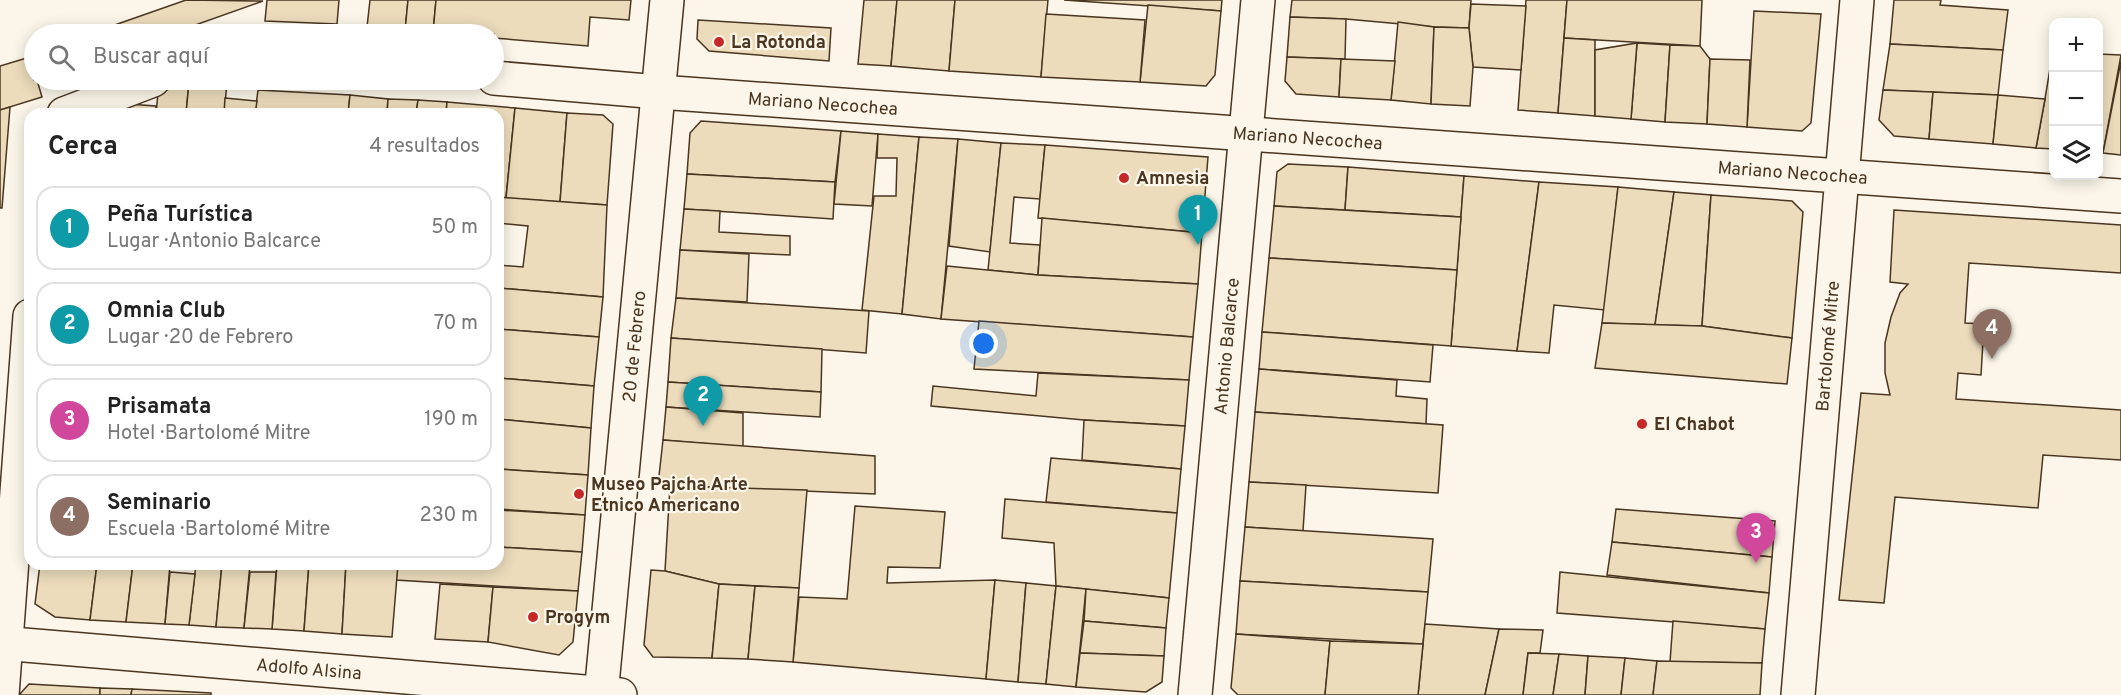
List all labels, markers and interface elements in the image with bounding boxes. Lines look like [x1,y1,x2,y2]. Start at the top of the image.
map controls [2049,18,2103,180]
button: + [2049,18,2103,72]
search box [24,24,504,90]
place label: La Rotonda [731,32,826,55]
marker: La Rotonda [712,35,726,49]
icon: search [45,41,78,74]
text: Buscar aquí [93,44,209,71]
button: − [2049,72,2103,126]
street label: Mariano Necochea [747,88,899,122]
street label: Mariano Necochea [1232,123,1383,156]
button: layers [2049,126,2103,180]
text: Cerca [48,131,118,164]
text: 4 resultados [370,134,480,160]
street label: Mariano Necochea [1717,157,1868,191]
place label: Amnesia [1136,168,1209,191]
marker: Amnesia [1117,171,1131,185]
pin: 1 [1178,196,1218,245]
text: Peña Turística [107,202,253,229]
text: 1 [66,215,74,241]
text: 50 m [431,215,478,241]
text: Lugar · Antonio Balcarce [107,229,321,255]
street label: Antonio Balcarce [1210,277,1246,416]
street label: Bartolomé Mitre [1812,280,1846,413]
street label: 20 de Febrero [619,290,652,404]
text: Omnia Club [107,298,225,325]
pin: 4 [1972,310,2012,359]
text: 2 [63,311,76,337]
text: 70 m [434,311,478,337]
text: Lugar · 20 de Febrero [107,325,293,351]
your location [969,329,998,358]
pin: 2 [684,376,722,426]
text: Prisamata [107,394,211,421]
text: 3 [64,407,76,433]
text: 190 m [424,407,478,433]
place label: El Chabot [1654,414,1735,437]
marker: El Chabot [1635,417,1649,431]
text: Hotel · Bartolomé Mitre [107,421,310,447]
place label: Museo Pajcha Arte Etnico Americano [591,474,748,518]
marker: Museo Pajcha Arte Etnico Americano [572,487,586,501]
text: Seminario [107,490,211,517]
text: 4 [63,503,76,529]
text: 230 m [419,503,478,529]
pin: 3 [1736,514,1776,563]
text: Escuela · Bartolomé Mitre [107,517,330,543]
place label: Progym [545,607,610,630]
marker: Progym [526,610,540,624]
street label: Adolfo Alsina [255,655,362,686]

